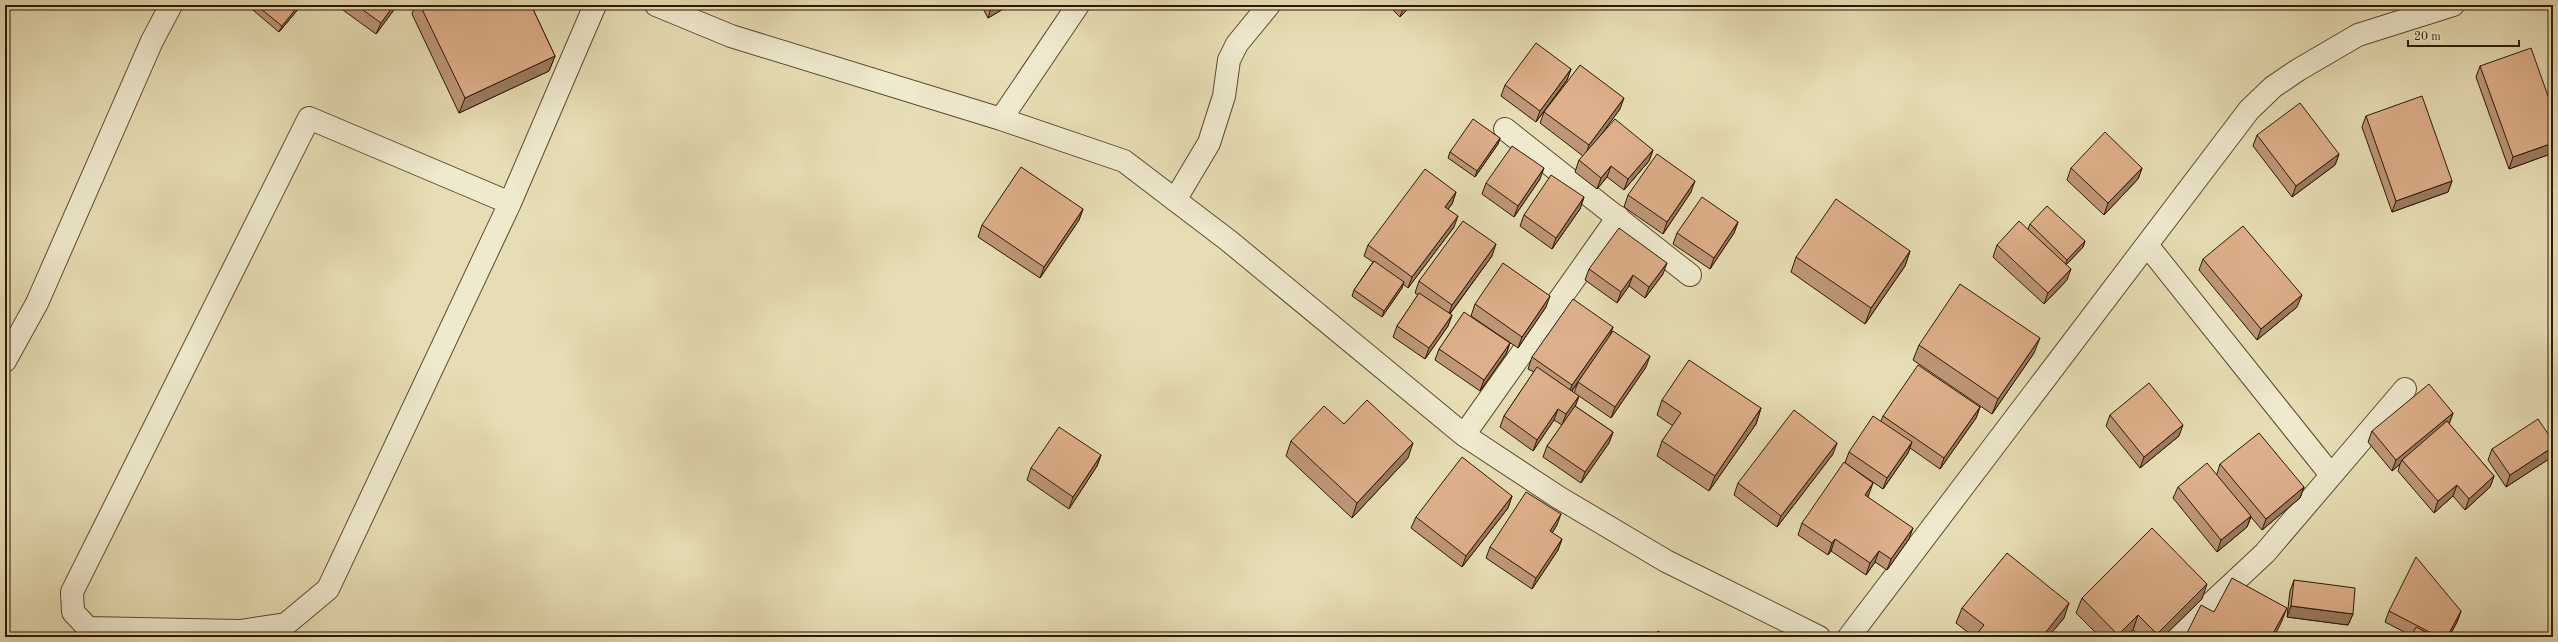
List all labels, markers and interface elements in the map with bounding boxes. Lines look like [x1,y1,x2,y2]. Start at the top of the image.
scale bar [2408,22,2519,48]
text: 20 m [2414,31,2441,43]

